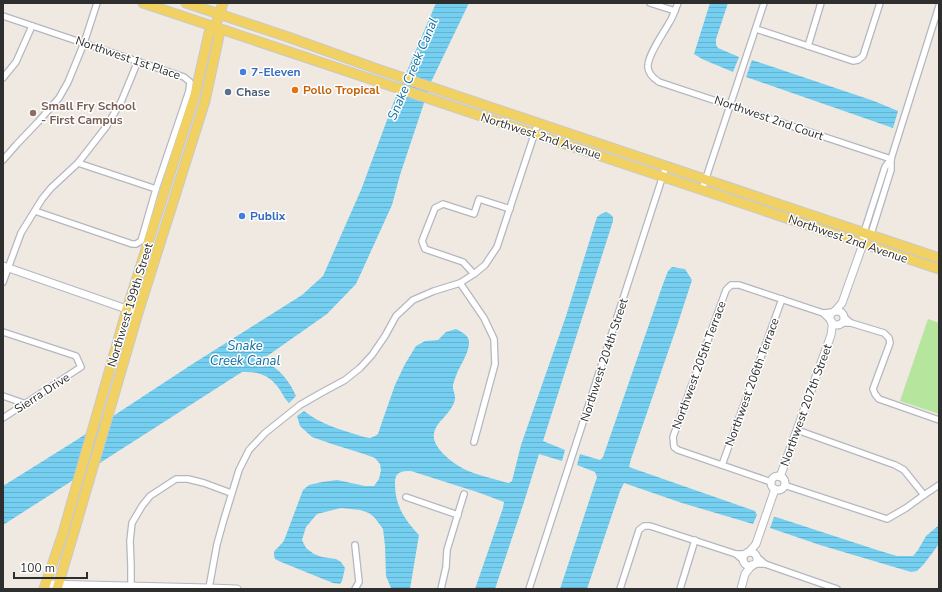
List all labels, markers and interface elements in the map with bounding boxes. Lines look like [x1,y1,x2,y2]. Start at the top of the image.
water label: Snake Creek Canal [383,15,443,123]
street label: Northwest 1st Place [73,33,183,83]
place label: 7-Eleven [251,64,300,80]
marker: 7-Eleven [238,67,248,77]
place label: Pollo Tropical [303,82,380,98]
place label: Chase [236,84,271,100]
marker: Pollo Tropical [290,85,300,95]
marker: Chase [223,87,233,97]
street label: Northwest 2nd Court [712,92,826,144]
place label: Small Fry School - First Campus [41,98,136,128]
marker: Small Fry School - First Campus [28,108,38,118]
street label: Northwest 2nd Avenue [479,109,603,163]
place label: Publix [250,208,286,224]
marker: Publix [237,211,247,221]
street label: Northwest 2nd Avenue [786,211,910,267]
street label: Northwest 199th Street [103,240,157,369]
street label: Northwest 204th Street [576,295,632,424]
street label: Northwest 205th Terrace [668,299,730,431]
street label: Northwest 206th Terrace [721,316,783,448]
water label: Snake Creek Canal [210,337,280,370]
street label: Northwest 207th Street [776,341,836,468]
street label: Sierra Drive [11,369,73,417]
scale bar [14,554,87,580]
text: 100 m [20,560,55,576]

